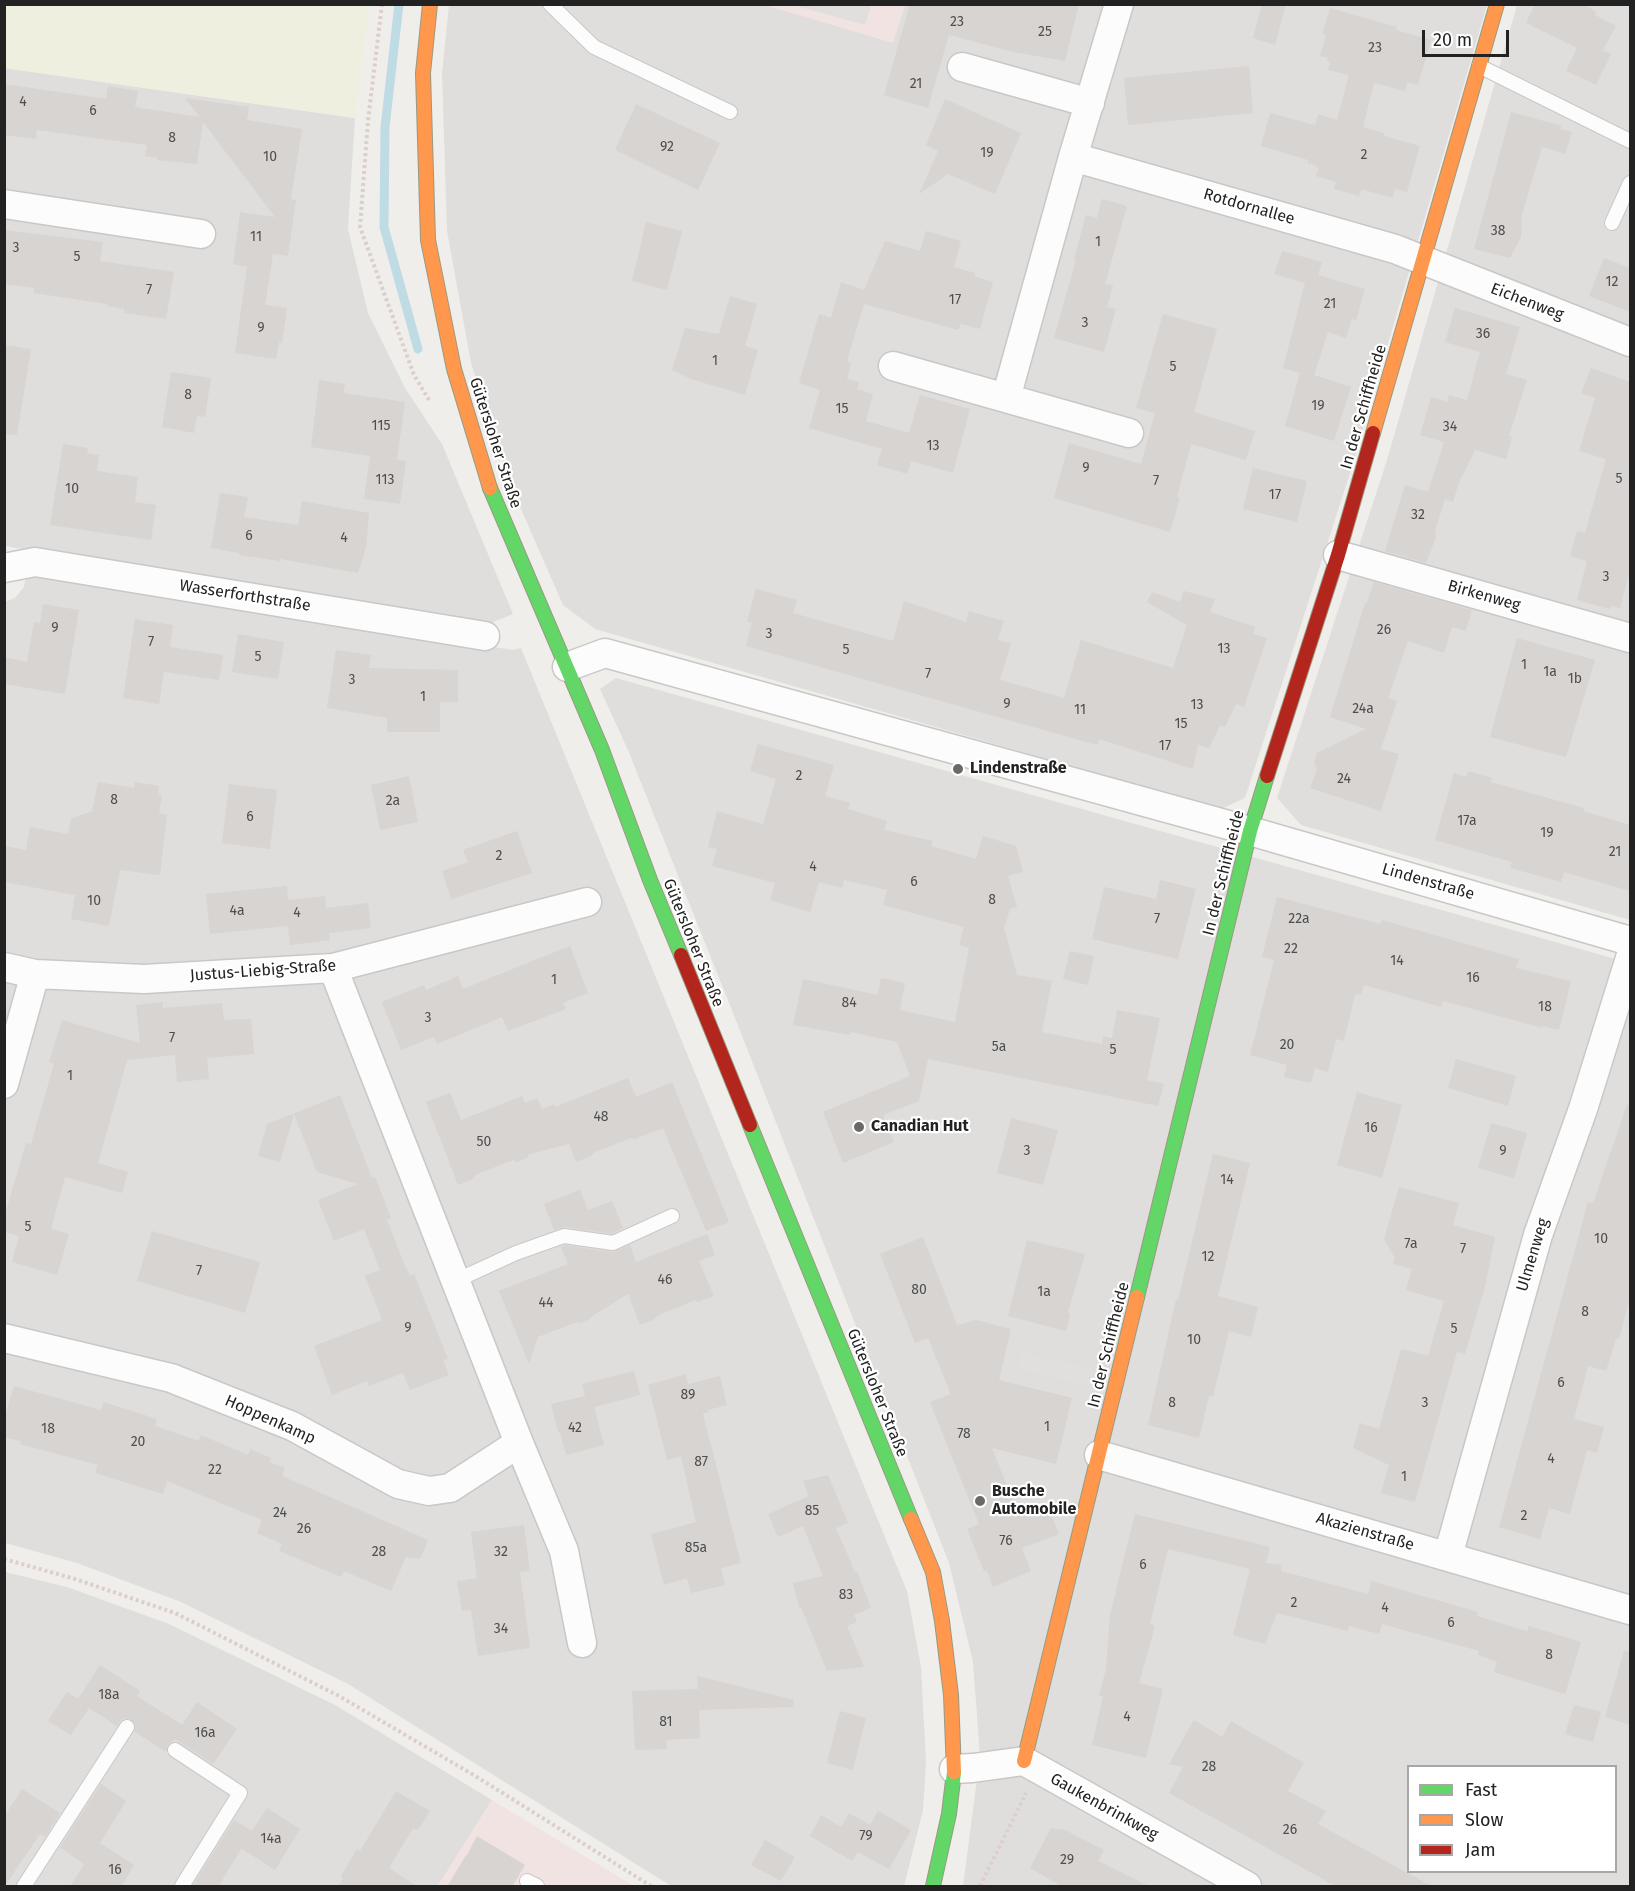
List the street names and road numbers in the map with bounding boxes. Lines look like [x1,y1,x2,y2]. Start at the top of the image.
street label: Rotdornallee [1201,185,1297,229]
street label: Eichenweg [1488,279,1566,325]
street label: In der Schiffheide [1337,342,1391,472]
street label: Gütersloher Straße [465,375,525,511]
street label: Wasserforthstraße [178,576,312,616]
street label: Birkenweg [1445,576,1523,616]
street label: In der Schiffheide [1199,808,1249,938]
street label: Lindenstraße [1380,860,1476,904]
street label: Gütersloher Straße [659,876,727,1010]
street label: Justus-Liebig-Straße [189,956,337,986]
street label: Ulmenweg [1513,1216,1553,1294]
street label: In der Schiffheide [1084,1280,1134,1410]
street label: Gütersloher Straße [843,1326,911,1460]
street label: Hoppenkamp [222,1391,318,1449]
street label: Akazienstraße [1314,1509,1416,1555]
street label: Gaukenbrinkweg [1047,1769,1161,1845]

